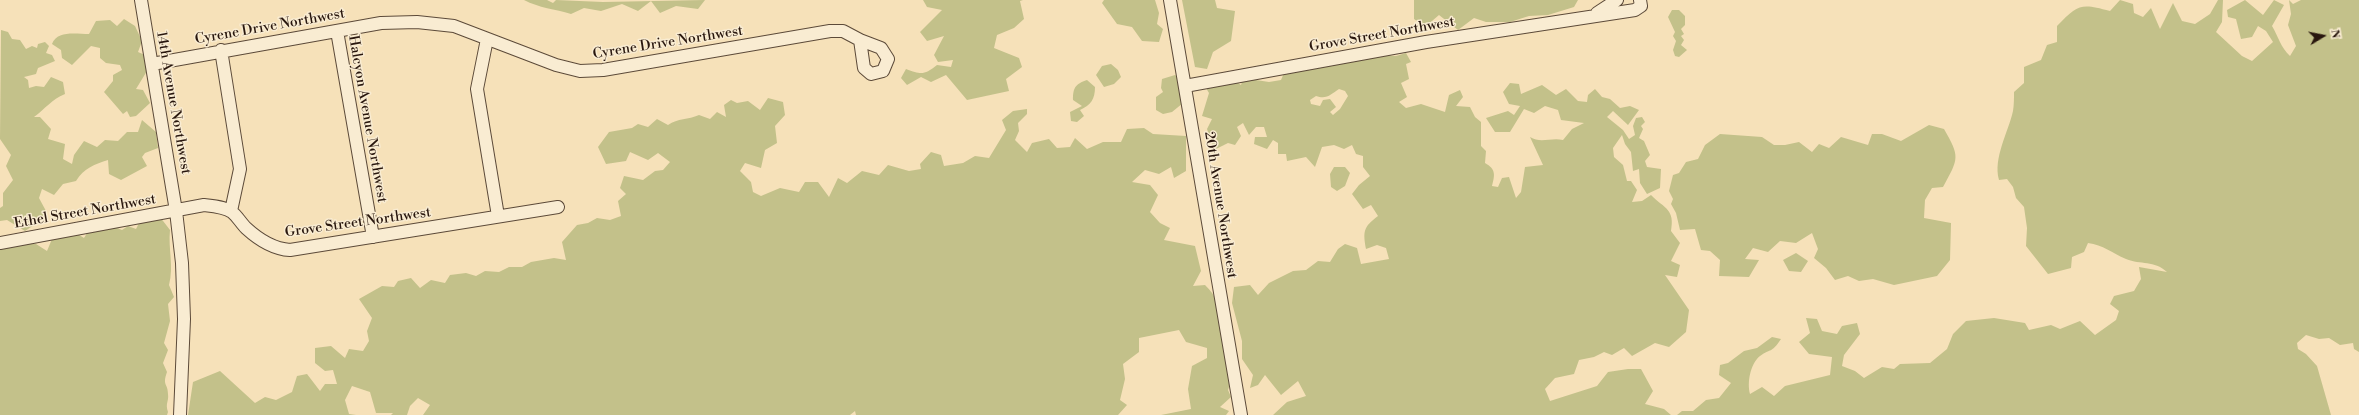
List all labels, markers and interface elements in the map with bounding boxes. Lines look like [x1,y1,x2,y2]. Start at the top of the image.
street label: Cyrene Drive Northwest [194,6,346,48]
street label: Grove Street Northwest [1308,14,1456,56]
north arrow [2303,16,2343,56]
street label: Cyrene Drive Northwest [592,23,744,63]
text: N [2327,28,2342,39]
street label: 14th Avenue Northwest [152,30,194,176]
street label: Halcyon Avenue Northwest [344,34,390,204]
street label: 20th Avenue Northwest [1200,130,1240,280]
street label: Ethel Street Northwest [13,191,157,233]
street label: Grove Street Northwest [284,204,432,242]

